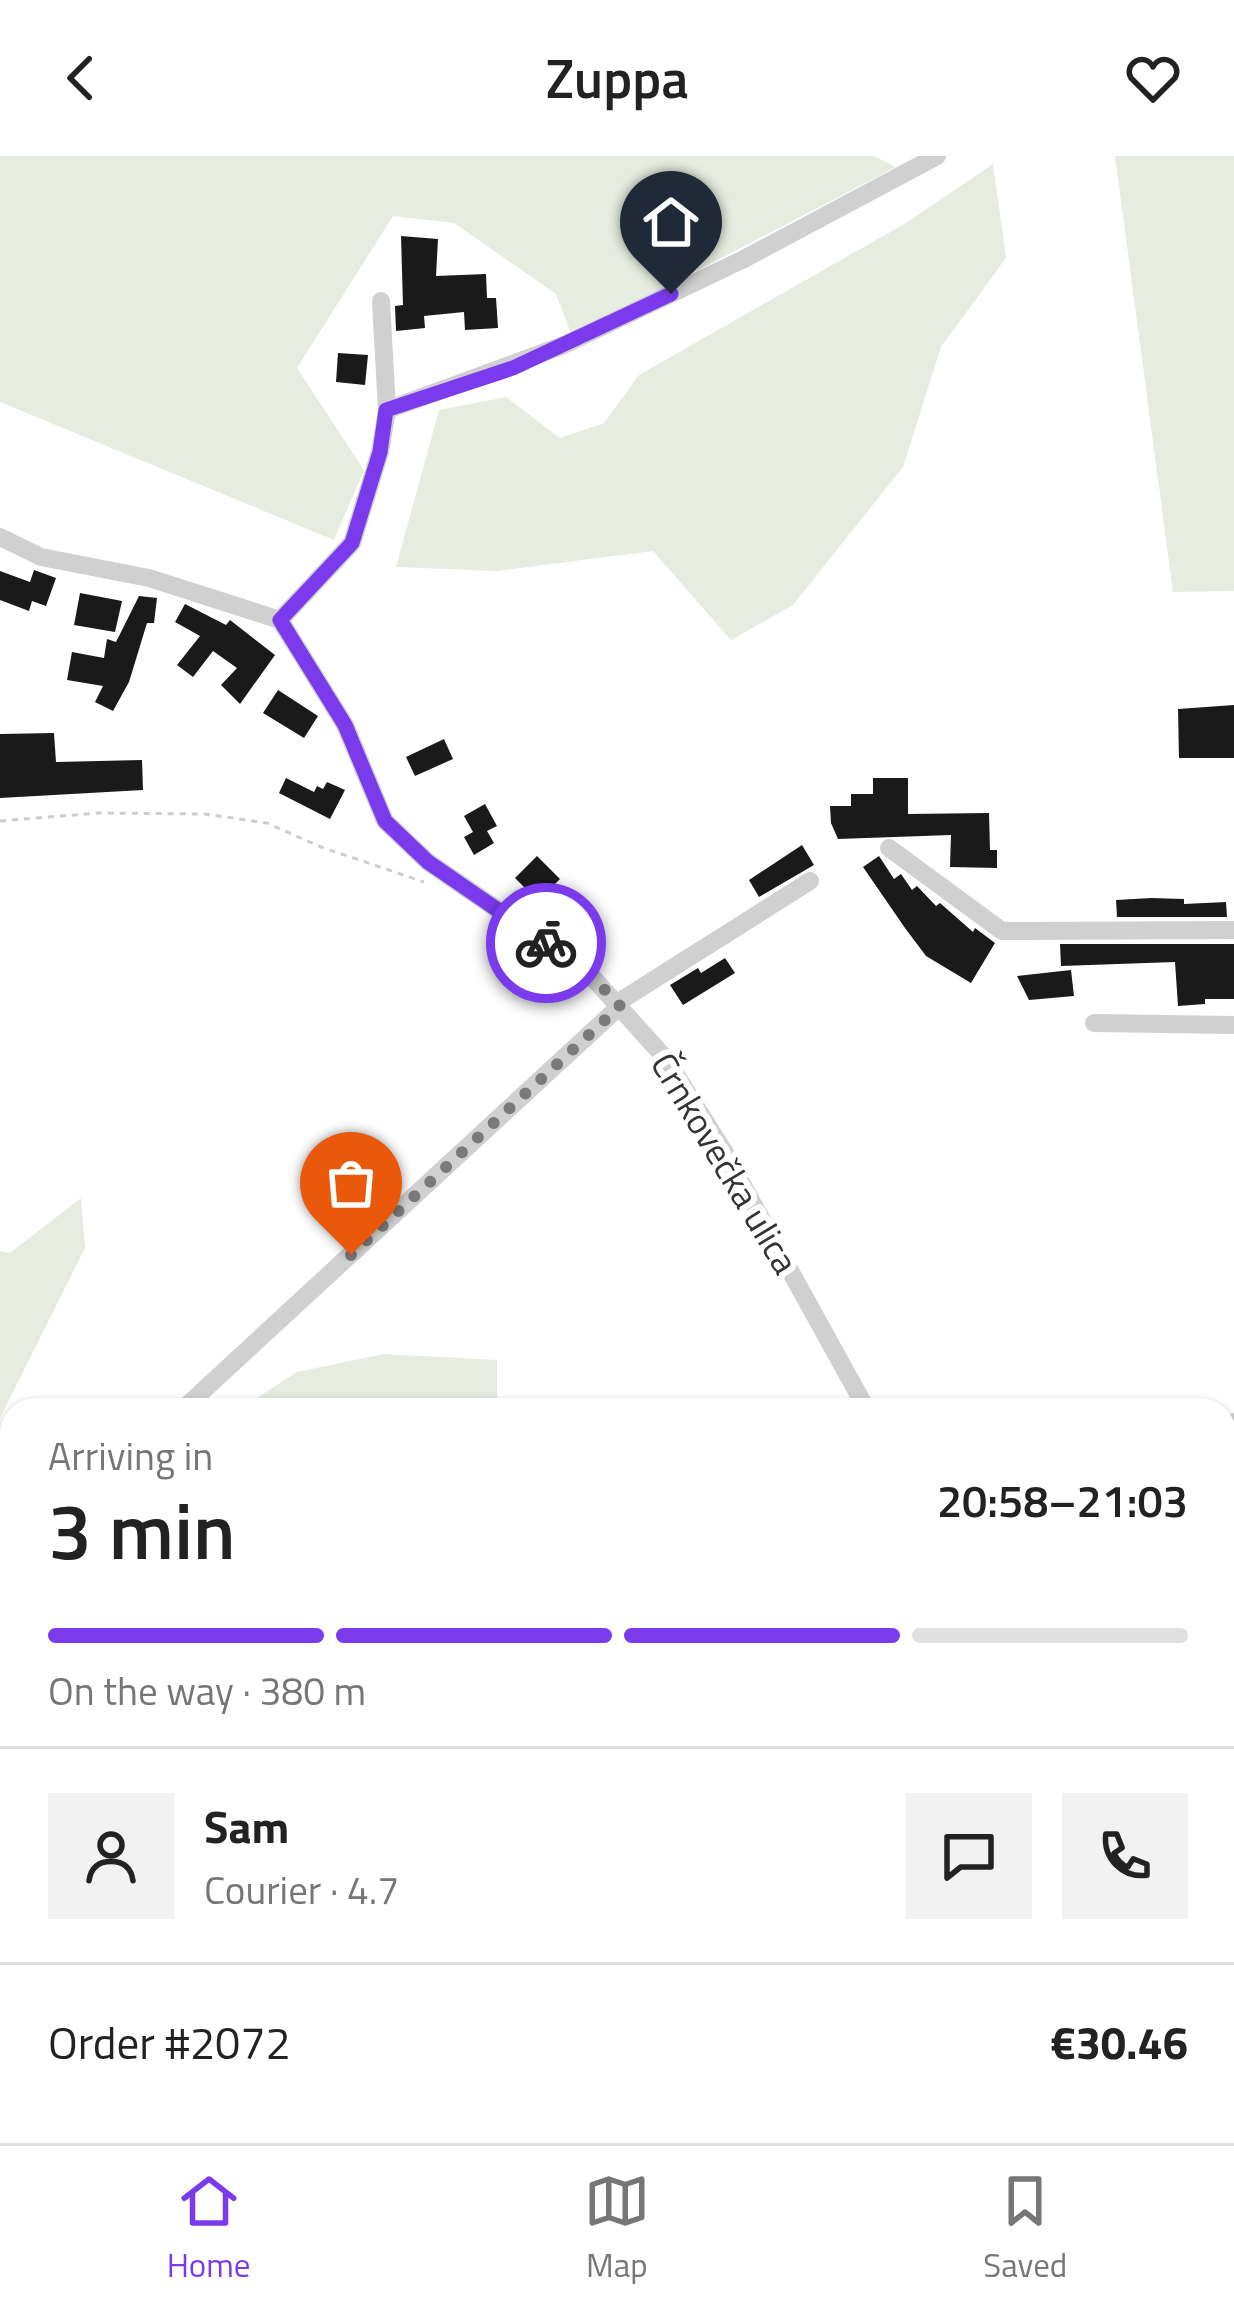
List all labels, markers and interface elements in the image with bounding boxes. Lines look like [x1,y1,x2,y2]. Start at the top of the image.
text: Zuppa [545,37,689,119]
icon: back [48,45,114,111]
icon: heart [1120,45,1186,111]
pin [620,171,722,294]
icon: home [638,189,704,255]
courier [486,883,606,1003]
icon: bike [513,910,579,976]
street label: Črnkovečka ulica [638,1042,813,1284]
pin [300,1132,402,1255]
icon: bag [318,1150,384,1216]
text: Arriving in [48,1426,213,1485]
text: 20:58–21:03 [937,1466,1188,1534]
text: 3 min [48,1471,236,1589]
text: On the way · 380 m [48,1661,366,1720]
text: Sam [204,1792,289,1860]
button: person [48,1793,174,1919]
button: chat [906,1793,1032,1919]
button: phone [1062,1793,1188,1919]
text: Courier · 4.7 [204,1860,399,1919]
text: Order #2072 [48,2008,291,2076]
text: €30.46 [1050,2008,1188,2076]
tab: Home [167,2168,251,2290]
tab: Map [584,2168,650,2290]
tab: Saved [983,2168,1067,2290]

